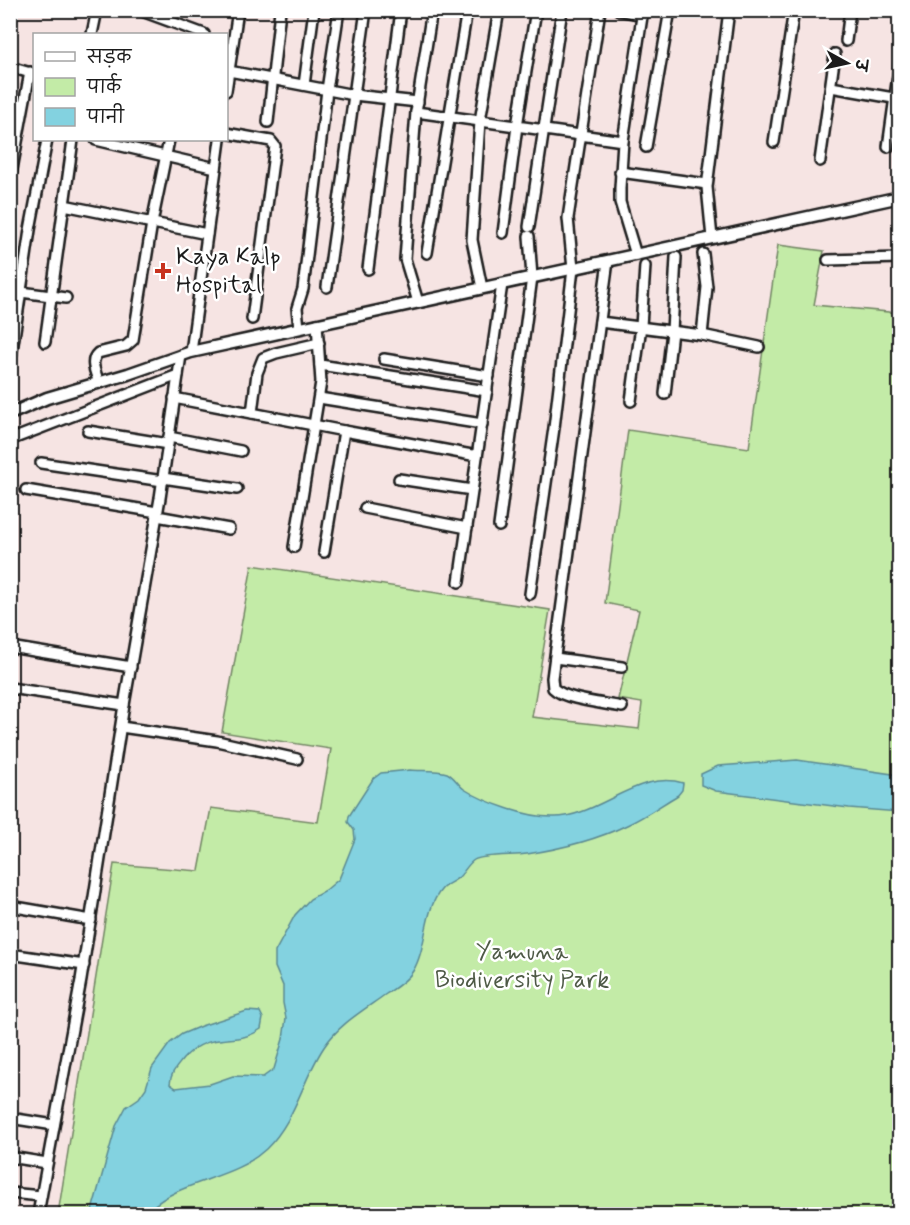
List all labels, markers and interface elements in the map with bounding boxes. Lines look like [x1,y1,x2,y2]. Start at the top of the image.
legend [33,33,228,141]
north arrow [817,33,877,93]
text: सड़क [86,46,132,70]
text: उ [849,56,872,73]
text: पार्क [86,73,122,100]
text: पानी [86,103,125,130]
place label: Kaya Kalp Hospital [176,242,281,301]
marker: Kaya Kalp Hospital [154,262,172,280]
park label: Yamuna Biodiversity Park [435,937,609,996]

